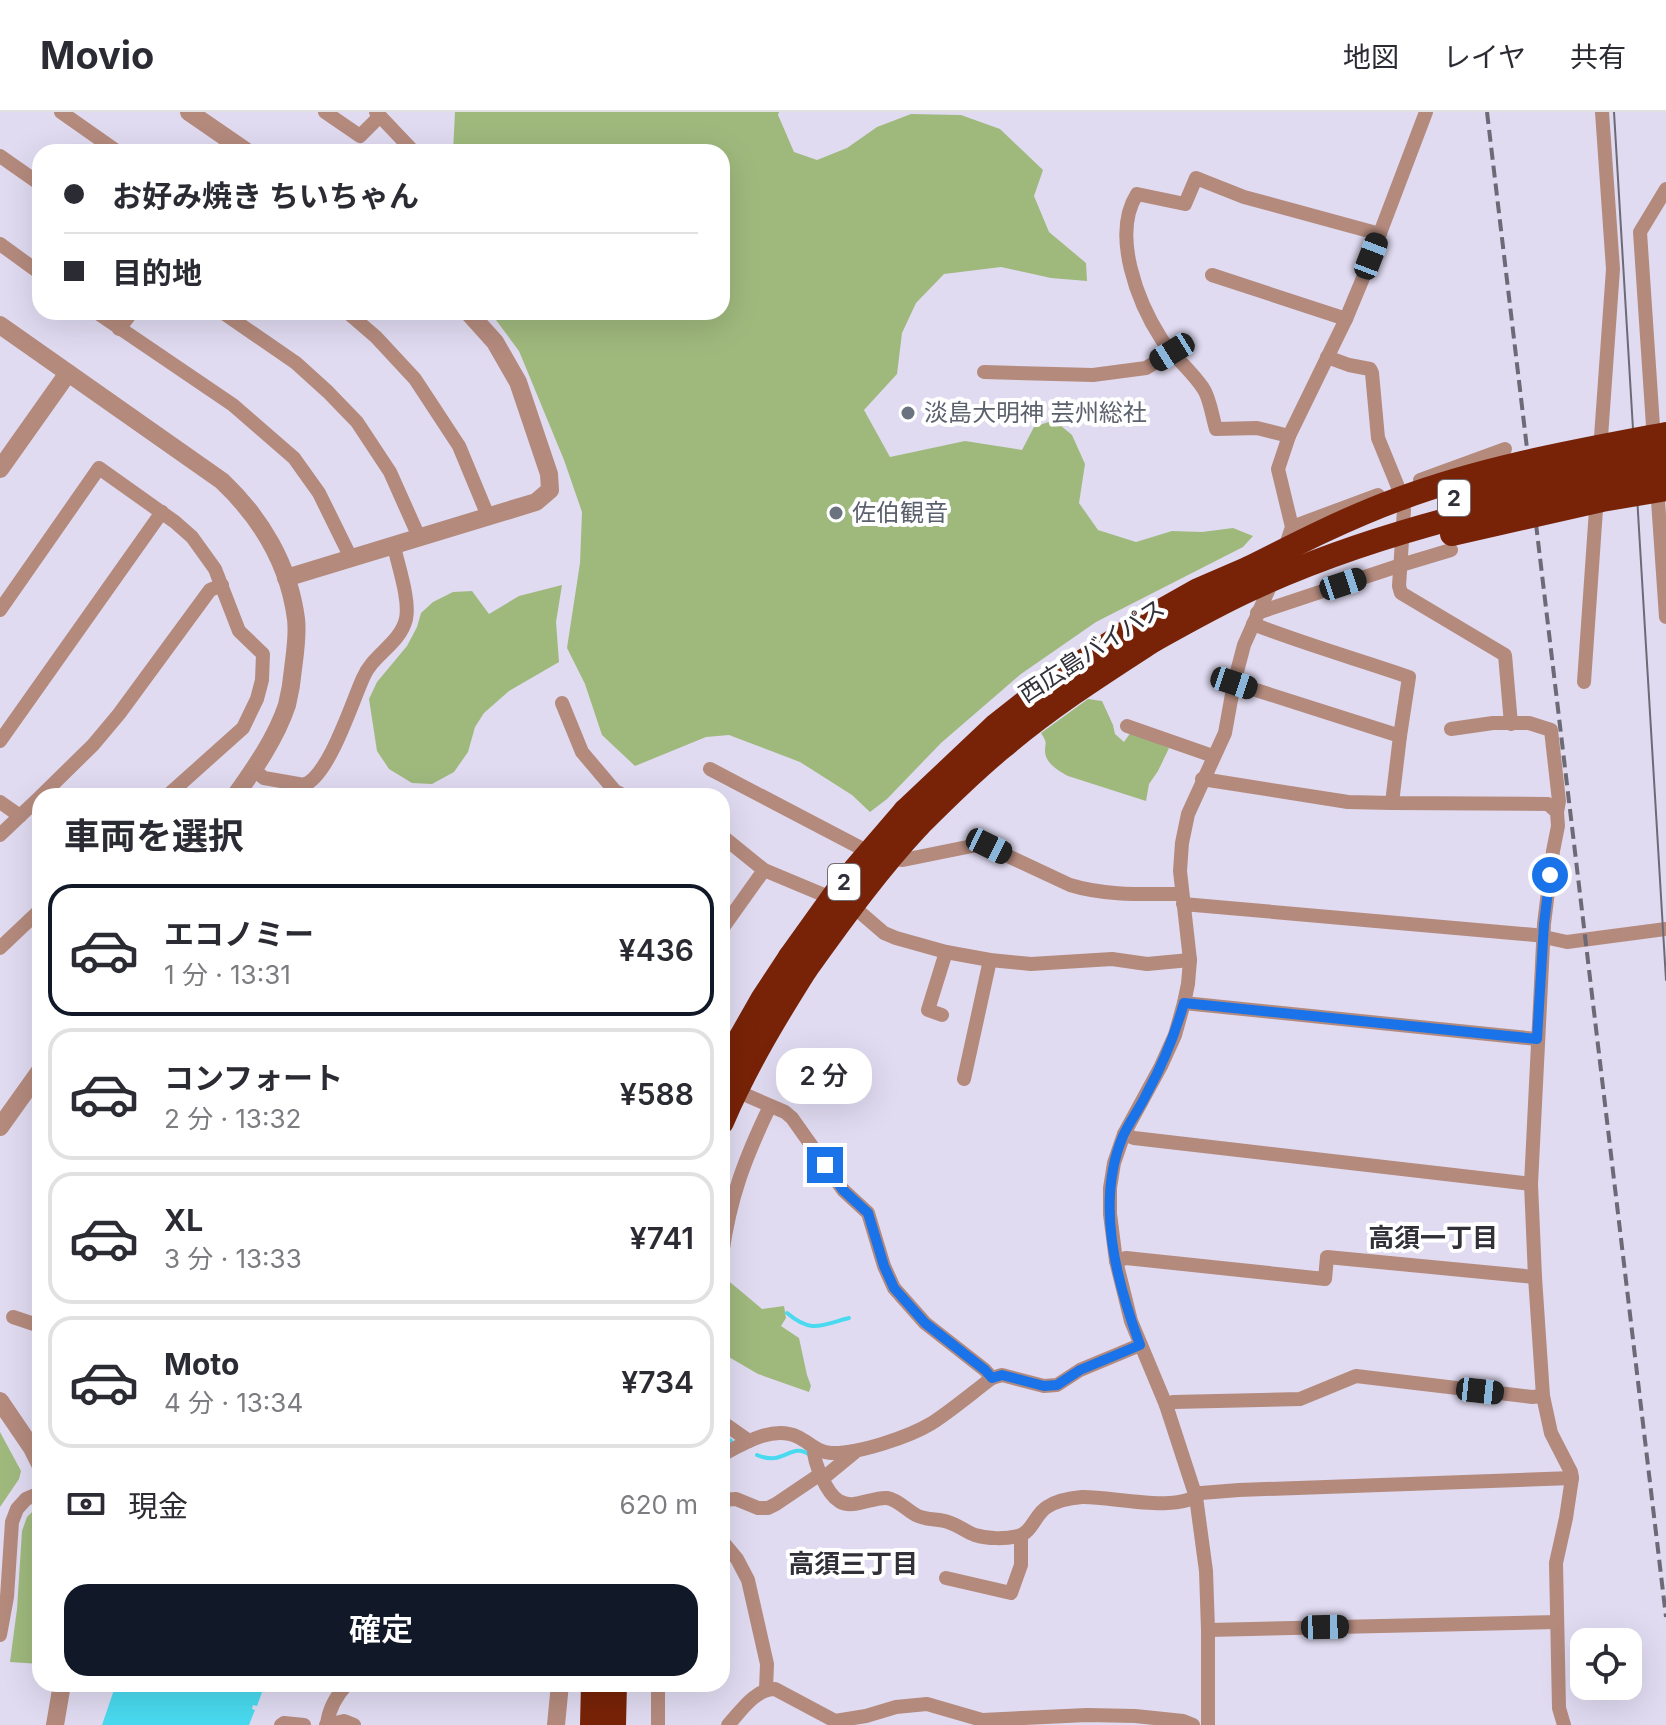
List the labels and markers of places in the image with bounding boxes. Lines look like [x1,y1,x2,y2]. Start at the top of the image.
place label: 淡島大明神 芸州総社 [924,398,1147,427]
marker: 淡島大明神 芸州総社 [899,404,917,422]
place label: 佐伯観音 [852,498,948,527]
marker: 佐伯観音 [827,504,845,522]

